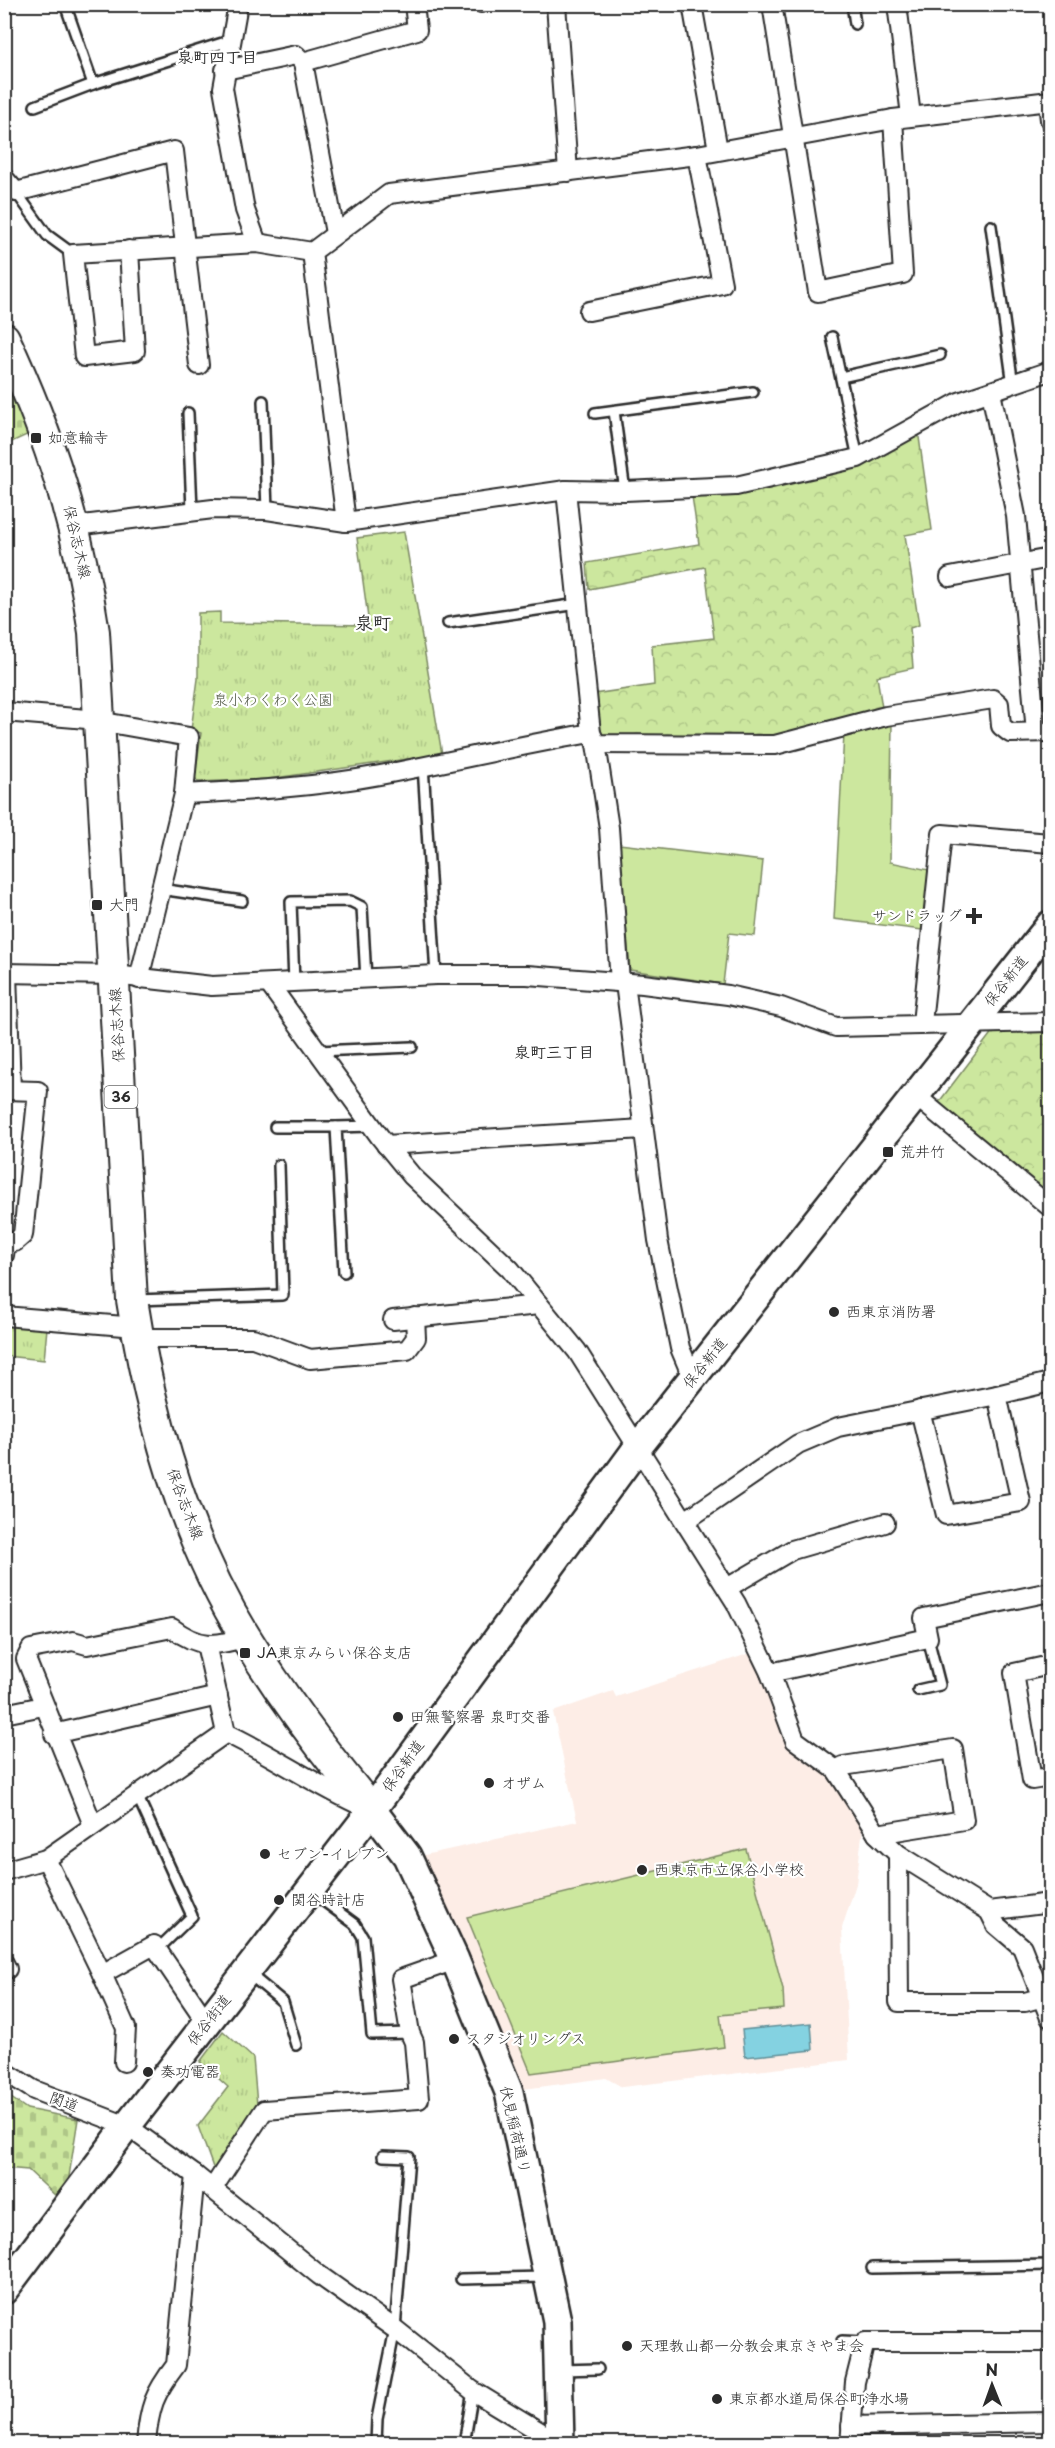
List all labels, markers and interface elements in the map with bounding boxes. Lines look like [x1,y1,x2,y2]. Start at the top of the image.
district label: 泉町四丁目 [177,44,257,68]
place label: 如意輪寺 [48,425,108,448]
marker: 如意輪寺 [29,431,43,445]
street label: 保谷志木線 [59,503,98,581]
district label: 泉町 [355,608,391,635]
park label: 泉小わくわく公園 [213,687,333,710]
place label: 大門 [109,892,139,915]
marker: 大門 [90,898,104,912]
place label: サンドラッグ [872,903,962,926]
marker: サンドラッグ [967,909,981,923]
street label: 保谷新道 [977,949,1032,1011]
street label: 保谷志木線 [102,987,129,1063]
district label: 泉町三丁目 [514,1039,594,1063]
road number: 36 [104,1086,138,1108]
place label: 荒井竹 [900,1139,945,1162]
marker: 荒井竹 [881,1145,895,1159]
place label: 西東京消防署 [846,1299,936,1322]
marker: 西東京消防署 [827,1305,841,1319]
street label: 保谷新道 [676,1331,732,1393]
street label: 保谷志木線 [162,1464,211,1543]
place label: JA東京みらい保谷支店 [257,1640,412,1663]
marker: JA東京みらい保谷支店 [238,1646,252,1660]
place label: 田無警察署 泉町交番 [410,1704,550,1727]
marker: 田無警察署 泉町交番 [391,1710,405,1724]
street label: 保谷新道 [375,1734,429,1796]
place label: オザム [501,1770,546,1793]
marker: オザム [482,1776,496,1790]
place label: セブン-イレブン [277,1841,389,1864]
marker: セブン-イレブン [258,1847,272,1861]
place label: 西東京市立保谷小学校 [654,1857,804,1880]
marker: 西東京市立保谷小学校 [635,1863,649,1877]
place label: 関谷時計店 [291,1887,366,1910]
marker: 関谷時計店 [272,1893,286,1907]
street label: 保谷街道 [180,1988,235,2050]
place label: スタジオリングス [466,2026,585,2049]
marker: スタジオリングス [447,2032,461,2046]
place label: 奏功電器 [160,2059,220,2082]
marker: 奏功電器 [141,2065,155,2079]
street label: 伏見稲荷通り [495,2083,538,2176]
street label: 関道 [46,2085,83,2117]
place label: 天理教山都一分教会東京きやま会 [639,2333,864,2356]
marker: 天理教山都一分教会東京きやま会 [620,2339,634,2353]
north arrow [962,2355,1022,2415]
text: N [985,2357,998,2381]
place label: 東京都水道局保谷町浄水場 [729,2386,909,2409]
marker: 東京都水道局保谷町浄水場 [710,2392,724,2406]

